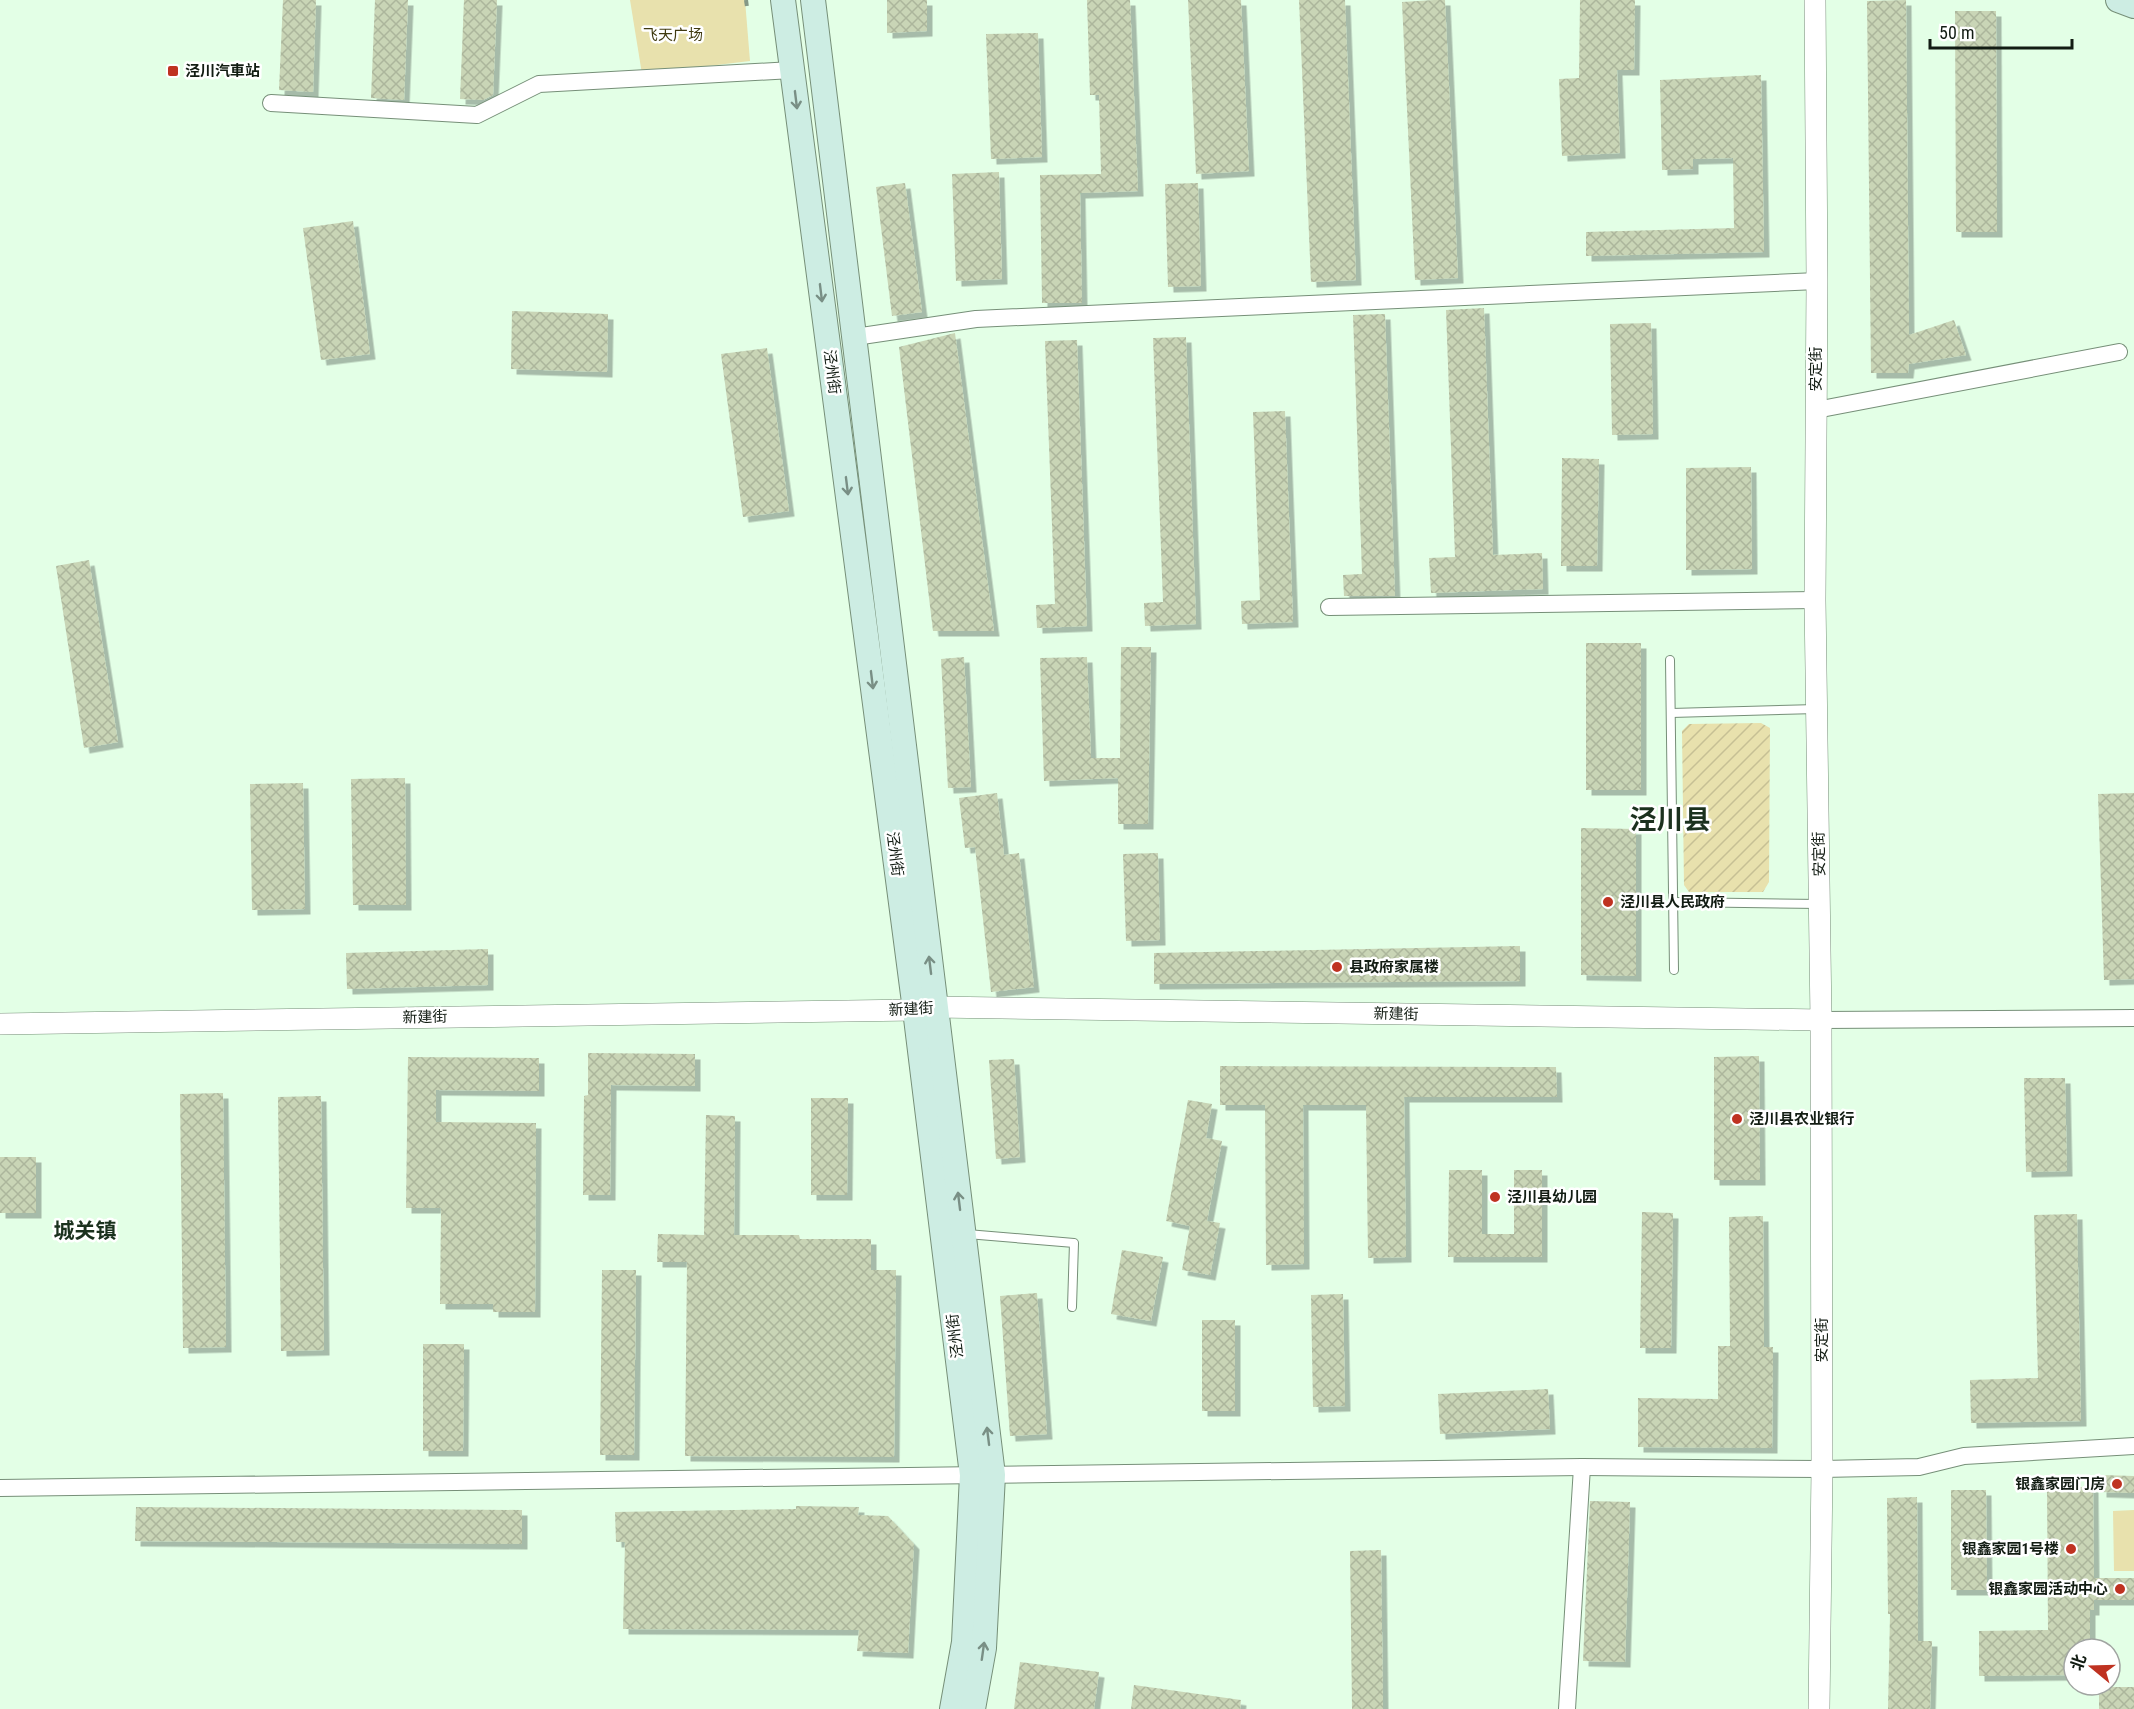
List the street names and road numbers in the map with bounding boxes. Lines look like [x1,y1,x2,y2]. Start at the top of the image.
street label: 安定街 [1807,346,1825,392]
street label: 泾州街 [820,349,844,395]
street label: 泾州街 [883,831,907,877]
street label: 安定街 [1810,831,1828,877]
street label: 新建街 [888,999,934,1019]
street label: 新建街 [1373,1005,1419,1023]
street label: 新建街 [402,1008,448,1026]
street label: 泾州街 [943,1313,967,1359]
street label: 安定街 [1813,1317,1831,1363]

